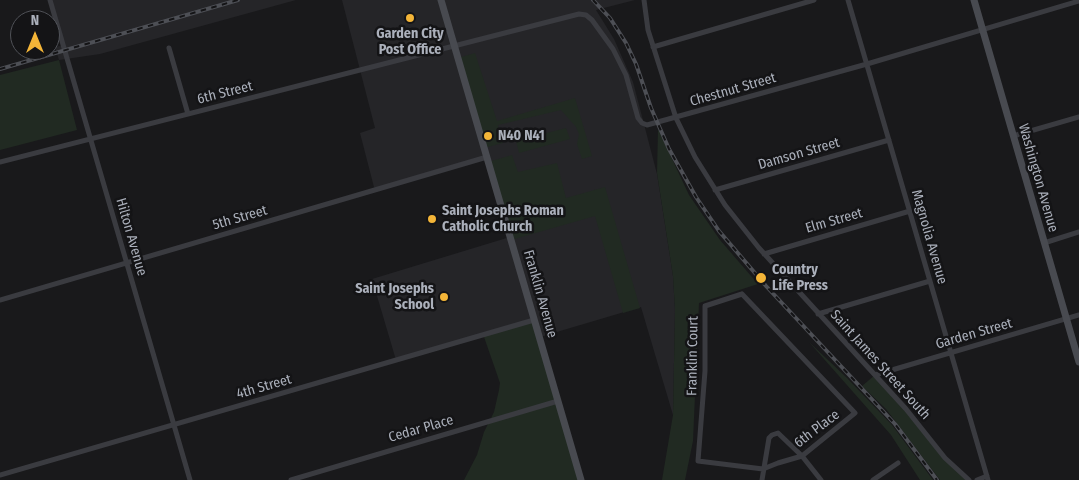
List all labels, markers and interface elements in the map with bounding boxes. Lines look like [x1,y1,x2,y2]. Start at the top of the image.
north arrow [10,10,60,60]
text: N [31,12,39,29]
marker: Garden City Post Office [404,12,416,24]
place label: Garden City Post Office [376,26,444,58]
street label: Chestnut Street [688,70,778,110]
street label: 6th Street [196,78,254,108]
street label: Washington Avenue [1014,122,1062,234]
place label: N40 N41 [498,128,545,144]
marker: N40 N41 [482,130,494,142]
street label: Damson Street [756,134,842,174]
street label: Magnolia Avenue [907,188,951,286]
street label: Hilton Avenue [112,196,150,278]
street label: 5th Street [211,202,269,234]
place label: Saint Josephs Roman Catholic Church [442,203,564,236]
street label: Elm Street [803,205,865,237]
marker: Saint Josephs Roman Catholic Church [426,213,438,225]
street label: Franklin Avenue [519,248,561,340]
place label: Country Life Press [772,262,828,294]
marker: Country Life Press [754,271,768,285]
place label: Saint Josephs School [355,281,434,314]
marker: Saint Josephs School [438,291,450,303]
street label: Saint James Street South [826,307,934,423]
street label: Garden Street [934,315,1014,353]
street label: Franklin Court [684,316,702,396]
street label: 4th Street [235,371,293,403]
street label: 6th Place [791,406,843,452]
street label: Cedar Place [387,412,455,446]

